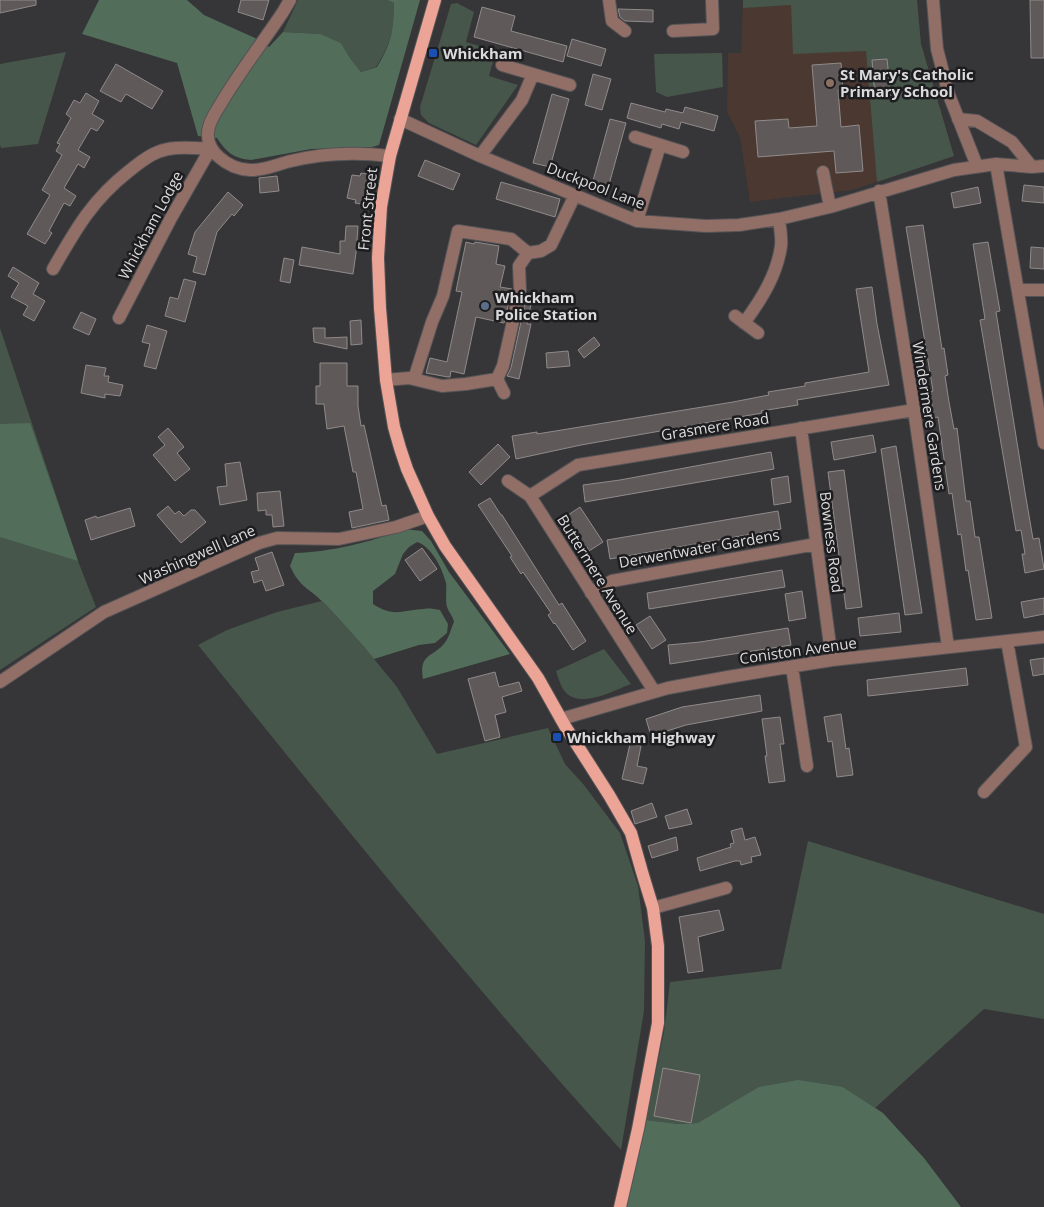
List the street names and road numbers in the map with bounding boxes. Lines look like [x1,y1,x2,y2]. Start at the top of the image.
street label: Duckpool Lane [544,157,648,213]
street label: Whickham Lodge [113,167,187,283]
street label: Front Street [353,167,381,251]
street label: Windermere Gardens [908,340,952,492]
street label: Grasmere Road [660,408,770,444]
street label: Bowness Road [816,490,848,594]
street label: Buttermere Avenue [553,511,643,637]
street label: Washingwell Lane [136,519,258,589]
street label: Derwentwater Gardens [617,524,781,572]
street label: Coniston Avenue [738,632,858,668]

